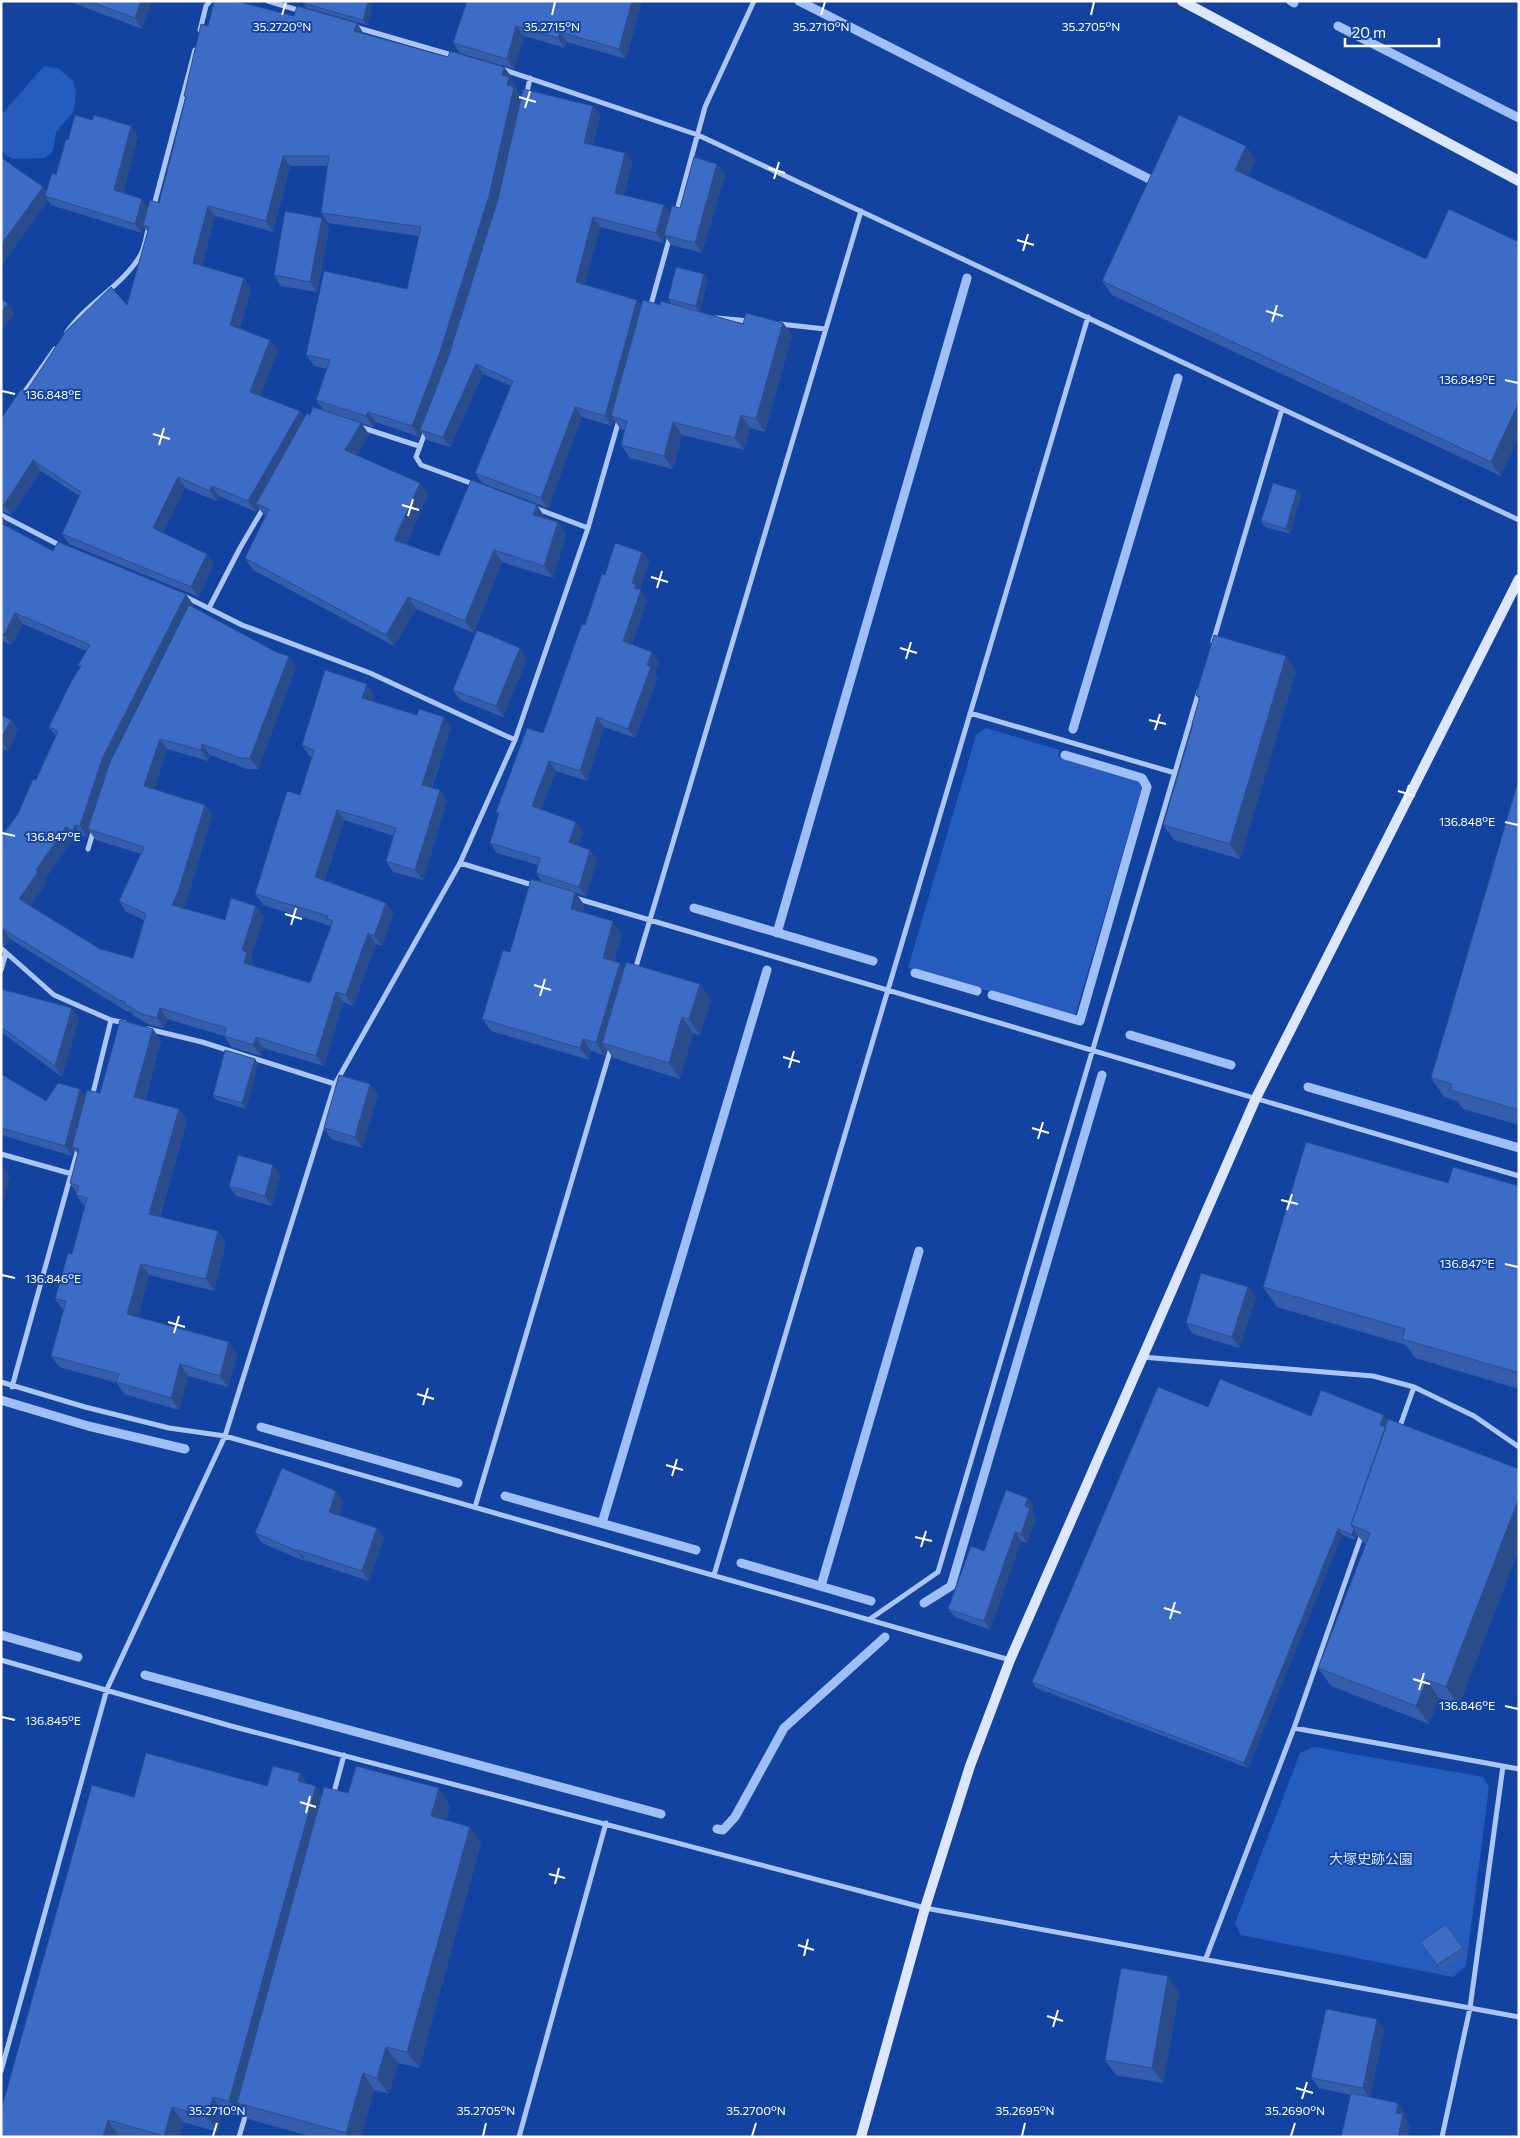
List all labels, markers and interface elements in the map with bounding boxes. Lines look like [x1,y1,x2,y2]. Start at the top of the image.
scale bar [1345,15,1439,47]
text: 35.2720°N [253,19,311,33]
text: 35.2715°N [524,19,580,33]
text: 35.2710°N [793,19,849,33]
text: 35.2705°N [1062,19,1120,33]
text: 20 m [1352,23,1386,41]
text: 136.849°E [1439,372,1495,386]
text: 136.848°E [25,387,81,401]
text: 136.848°E [1439,814,1495,828]
text: 136.847°E [25,829,81,843]
text: 136.847°E [1439,1256,1495,1270]
text: 136.846°E [25,1271,81,1285]
text: 136.846°E [1439,1698,1495,1712]
text: 136.845°E [25,1713,81,1727]
park label: 大塚史跡公園 [1329,1850,1413,1867]
text: 35.2710°N [189,2103,245,2117]
text: 35.2705°N [457,2103,515,2117]
text: 35.2700°N [726,2103,786,2117]
text: 35.2695°N [996,2103,1055,2117]
text: 35.2690°N [1265,2103,1325,2117]

